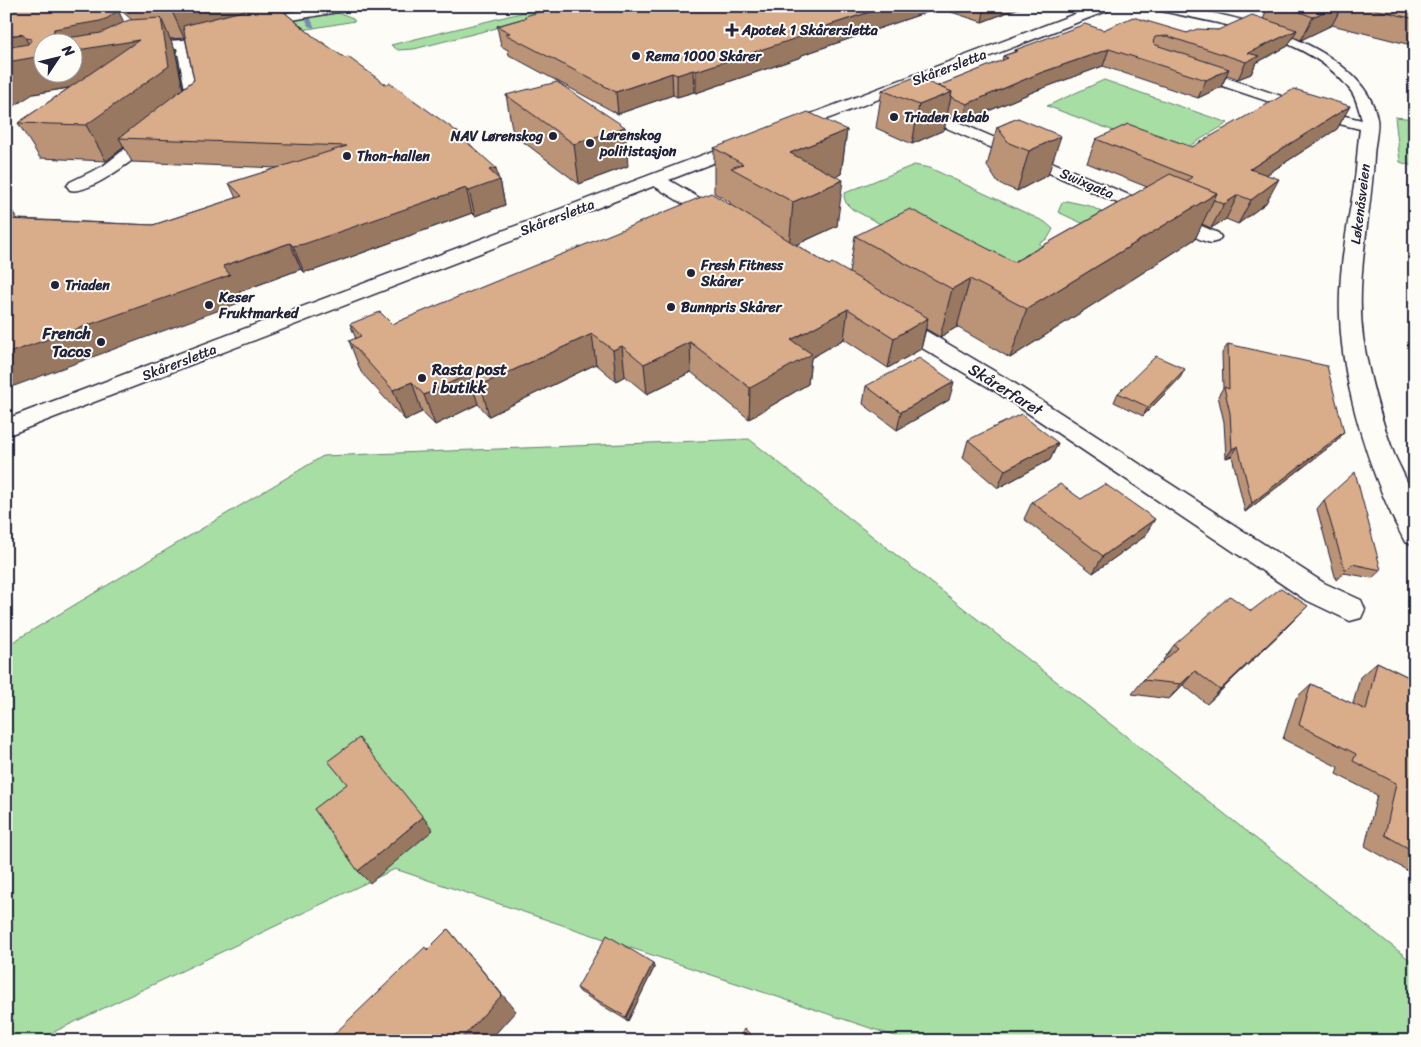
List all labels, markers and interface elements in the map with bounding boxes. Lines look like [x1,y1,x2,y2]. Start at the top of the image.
place label: Apotek 1 Skårersletta [741,18,879,43]
marker: Apotek 1 Skårersletta [726,24,738,36]
north arrow [32,32,82,82]
text: N [55,39,81,62]
street label: Skårersletta [908,42,990,93]
place label: Rema 1000 Skårer [645,44,762,69]
marker: Rema 1000 Skårer [630,50,642,62]
place label: Triaden kebab [904,105,990,130]
marker: Triaden kebab [888,111,900,123]
place label: Lørenskog politistasjon [599,123,677,164]
place label: NAV Lørenskog [450,124,544,149]
marker: NAV Lørenskog [547,130,559,142]
marker: Lørenskog politistasjon [584,137,596,149]
place label: Thon-hallen [357,144,430,169]
marker: Thon-hallen [341,150,353,162]
street label: Swixgata [1056,161,1118,206]
street label: Løkenåsveien [1343,162,1378,246]
street label: Skårersletta [516,192,598,243]
place label: Fresh Fitness Skårer [700,253,784,294]
marker: Fresh Fitness Skårer [685,267,697,279]
place label: Triaden [65,273,110,298]
marker: Triaden [49,279,61,291]
place label: Keser Fruktmarked [218,285,300,326]
place label: Bunnpris Skårer [681,295,783,320]
marker: Keser Fruktmarked [203,299,215,311]
marker: Bunnpris Skårer [665,301,677,313]
place label: French Tacos [42,319,92,366]
marker: French Tacos [95,336,107,348]
street label: Skårersletta [138,337,220,388]
place label: Rasta post i butikk [431,355,507,402]
street label: Skårerfaret [963,355,1049,424]
marker: Rasta post i butikk [416,372,428,384]

